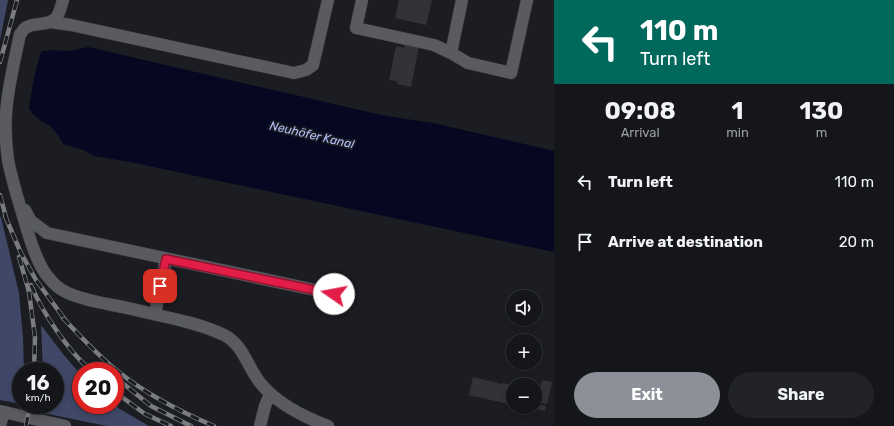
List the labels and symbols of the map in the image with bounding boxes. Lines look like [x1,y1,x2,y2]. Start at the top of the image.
water label: Neuhöfer Kanal [268,118,357,152]
pin [143,269,177,303]
position arrow [313,273,355,315]
speed limit sign: 20 [72,362,124,414]

